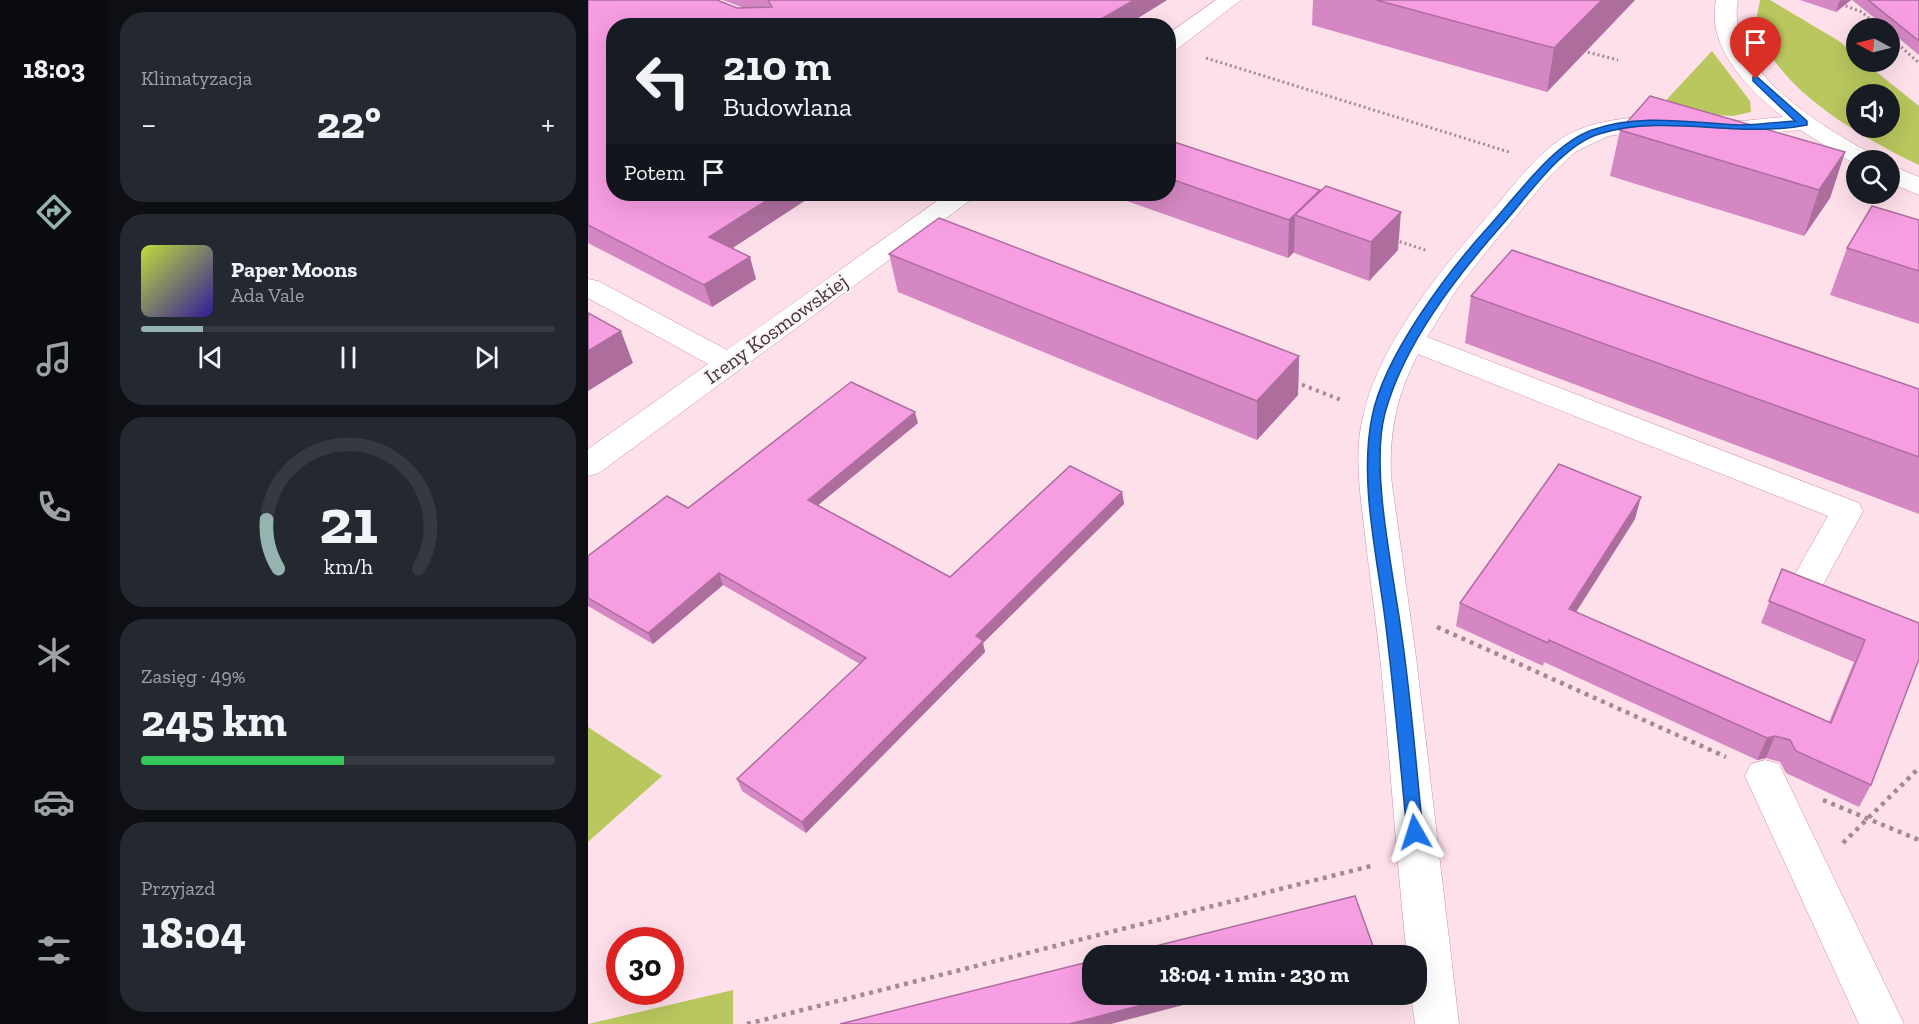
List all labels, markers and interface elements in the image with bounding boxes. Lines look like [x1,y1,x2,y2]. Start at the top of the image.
pin [1730,17,1781,79]
north arrow [1846,18,1900,72]
map controls [1846,18,1900,204]
icon: arrive [1739,26,1772,59]
text: 210 m [723,40,831,91]
icon: left [624,42,702,120]
text: 18:03 [23,53,85,85]
text: Klimatyzacja [141,66,252,90]
button: sound [1846,84,1900,138]
text: Budowlana [723,91,852,123]
text: 22° [316,96,381,150]
text: − [141,104,156,143]
text: + [541,104,555,143]
button: search [1846,150,1900,204]
icon: arrive [697,156,730,189]
text: Potem [624,159,685,186]
icon: directions [33,191,75,233]
text: Paper Moons [231,256,357,283]
street label: Ireny Kosmowskiej [699,268,853,390]
text: Ada Vale [231,283,304,307]
icon: music [33,338,75,380]
icon: previous [194,341,227,374]
icon: pause [332,341,365,374]
icon: next [470,341,503,374]
text: 21 [319,484,377,559]
icon: phone [33,486,75,528]
text: km/h [324,554,372,579]
icon: climate [33,634,75,676]
text: Zasięg · 49% [141,664,246,688]
text: 245 km [141,694,287,748]
icon: car [33,781,75,823]
position arrow [1383,800,1447,864]
text: Przyjazd [141,876,215,900]
text: 18:04 [141,906,246,960]
speed limit sign: 30 [606,927,684,1005]
icon: filters [33,929,75,971]
text: 18:04 · 1 min · 230 m [1160,961,1349,988]

